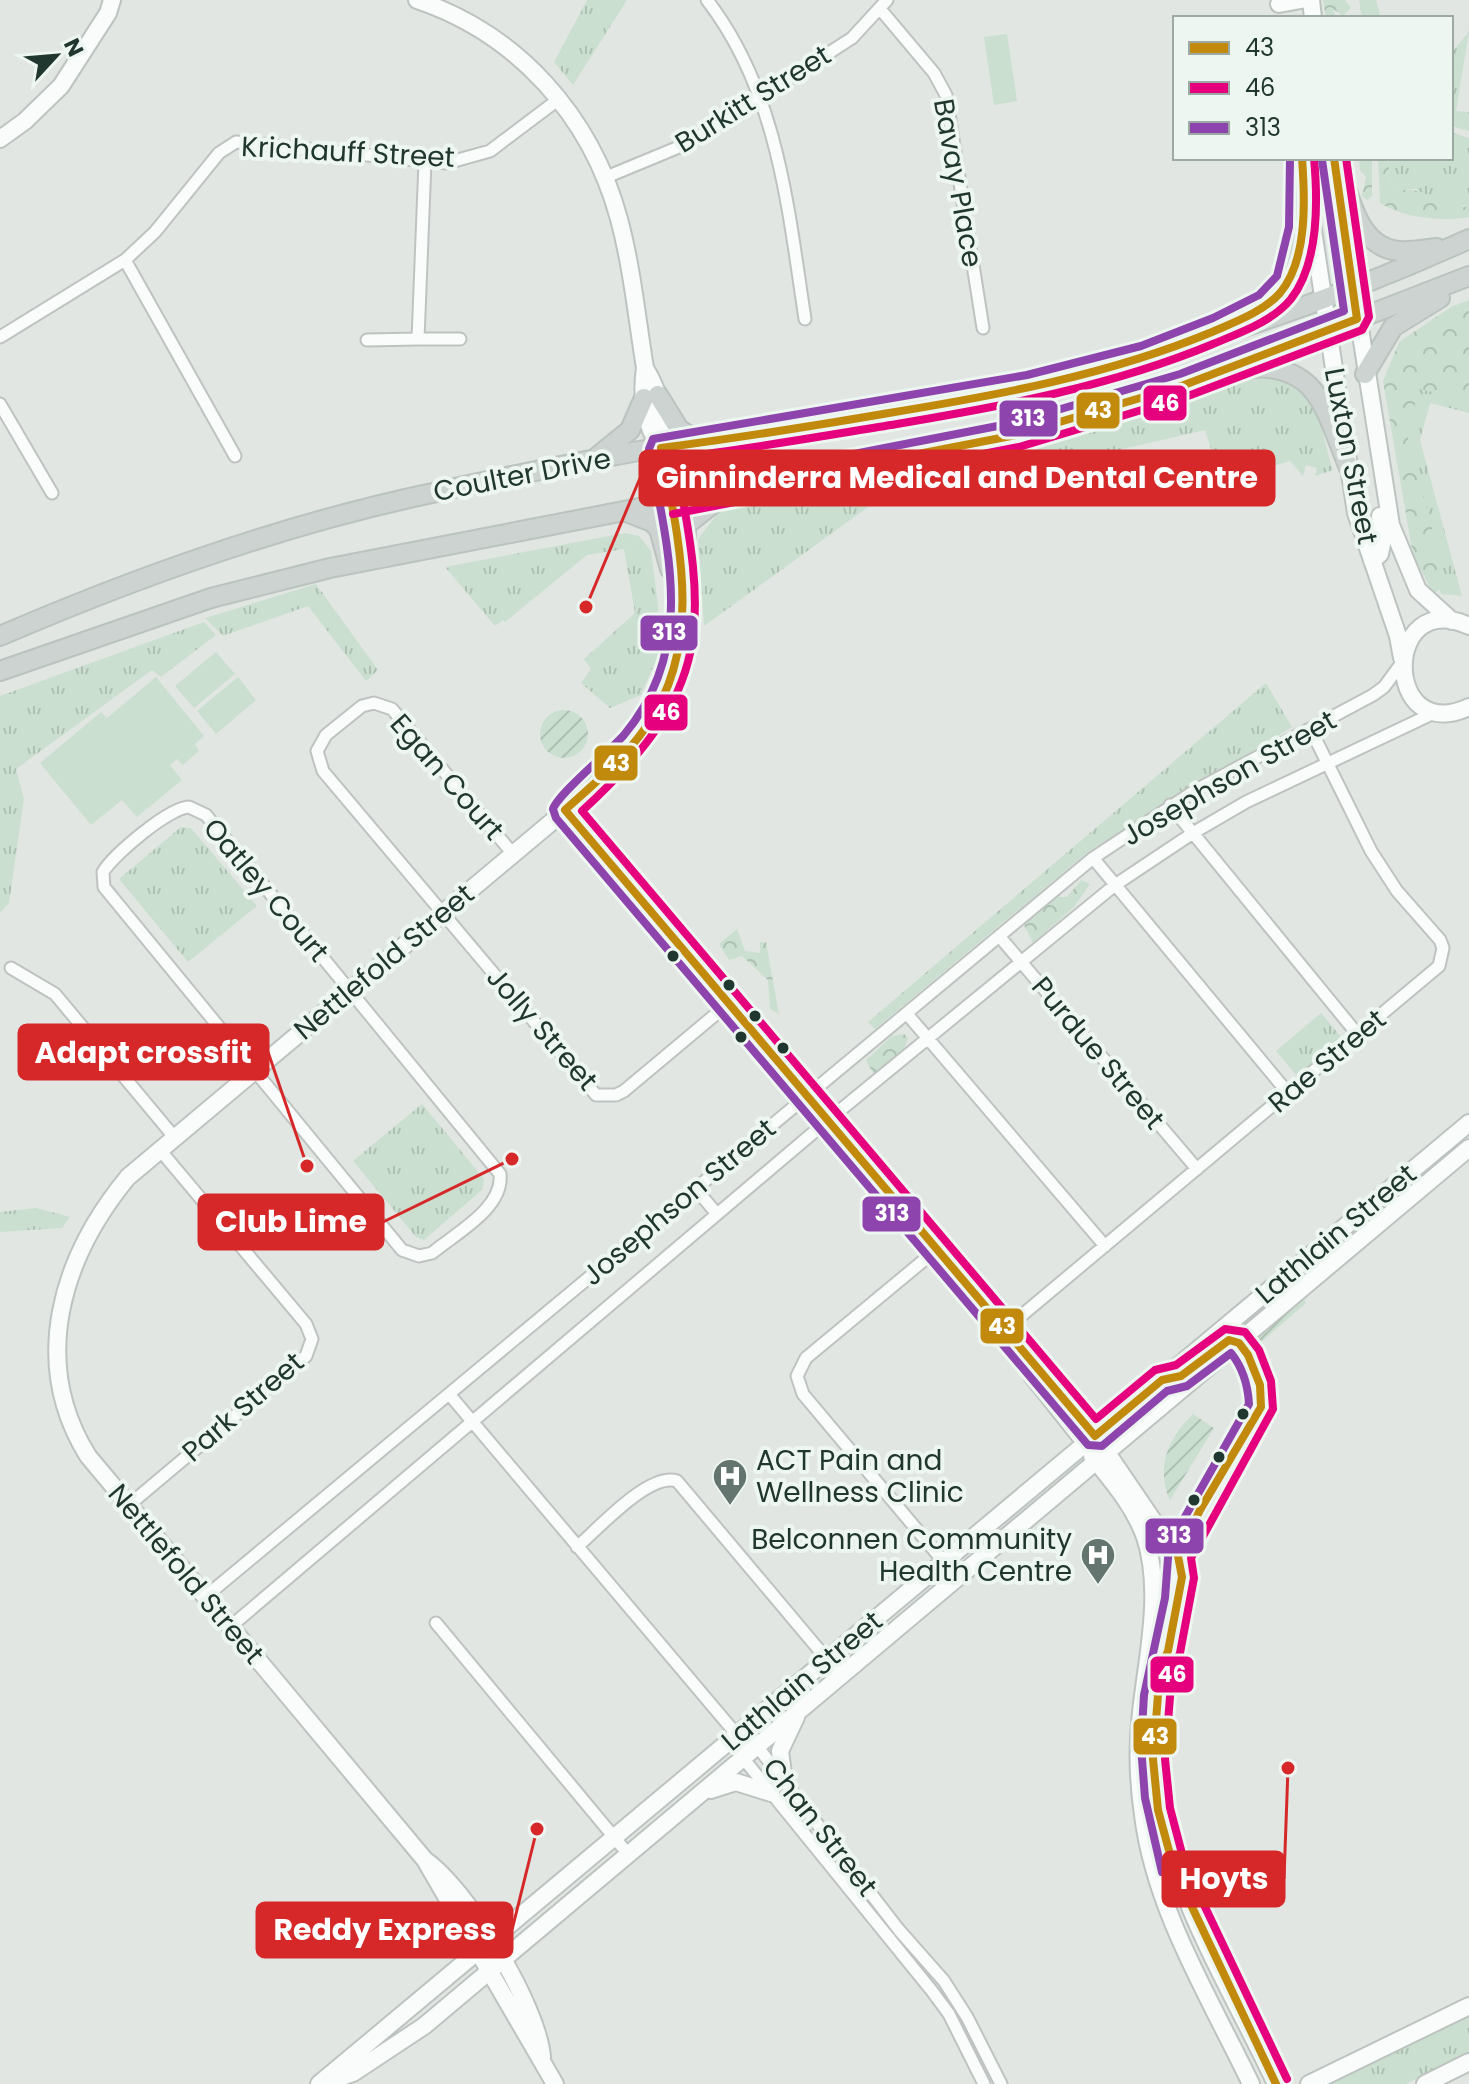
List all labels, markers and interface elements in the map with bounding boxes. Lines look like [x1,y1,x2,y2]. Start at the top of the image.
north arrow [16,16,96,96]
legend [1173,16,1453,160]
text: 43 [1245,31,1274,64]
text: N [56,33,91,62]
street label: Burkitt Street [668,36,838,162]
text: 46 [1245,71,1275,104]
street label: Bavay Place [924,96,992,270]
text: 313 [1245,111,1281,144]
street label: Krichauff Street [240,127,456,177]
street label: Luxton Street [1315,364,1387,548]
line badge: 46 [1142,384,1188,422]
text: 46 [1151,388,1179,419]
line badge: 43 [1075,391,1121,430]
text: 43 [1084,395,1112,426]
line badge: 313 [998,399,1059,438]
text: 313 [1011,403,1045,434]
street label: Coulter Drive [430,439,614,511]
callout: Ginninderra Medical and Dental Centre [640,451,1274,505]
text: Ginninderra Medical and Dental Centre [656,456,1258,499]
line badge: 313 [639,614,699,652]
text: 313 [652,617,686,648]
line badge: 46 [643,693,689,732]
text: 46 [652,697,680,728]
street label: Josephson Street [1115,701,1343,855]
street label: Egan Court [381,705,513,849]
line badge: 43 [593,744,639,782]
text: 43 [602,748,630,779]
street label: Oatley Court [194,810,338,970]
street label: Nettlefold Street [286,875,482,1049]
unlabelled marker [665,948,681,964]
street label: Jolly Street [477,959,607,1099]
street label: Purdue Street [1023,968,1173,1138]
unlabelled marker [721,977,737,993]
street label: Rae Street [1260,1000,1394,1122]
unlabelled marker [747,1008,763,1024]
callout: Adapt crossfit [19,1025,268,1079]
unlabelled marker [733,1029,749,1045]
text: Adapt crossfit [34,1031,252,1074]
unlabelled marker [775,1040,791,1056]
street label: Josephson Street [574,1109,784,1295]
street label: Lathlain Street [1247,1155,1425,1313]
callout: Club Lime [199,1195,383,1249]
line badge: 313 [861,1195,922,1233]
text: 313 [875,1198,909,1229]
text: Club Lime [215,1200,367,1243]
line badge: 43 [979,1307,1025,1345]
text: 43 [988,1311,1016,1342]
street label: Park Street [174,1343,312,1471]
unlabelled marker [1235,1406,1251,1422]
place label: ACT Pain and Wellness Clinic [756,1441,964,1512]
unlabelled marker [1211,1449,1227,1465]
hospital icon: ACT Pain and Wellness Clinic [711,1457,749,1507]
street label: Nettlefold Street [99,1476,273,1672]
unlabelled marker [1186,1492,1202,1508]
line badge: 313 [1144,1517,1205,1555]
place label: Belconnen Community Health Centre [751,1520,1072,1591]
text: 313 [1157,1520,1191,1551]
hospital icon: Belconnen Community Health Centre [1079,1536,1117,1586]
street label: Lathlain Street [713,1602,891,1760]
line badge: 46 [1149,1655,1195,1694]
text: 46 [1158,1659,1186,1690]
line badge: 43 [1132,1717,1178,1756]
text: 43 [1141,1721,1169,1752]
street label: Chan Street [754,1750,886,1904]
callout: Hoyts [1163,1852,1284,1906]
text: Hoyts [1180,1857,1268,1900]
callout: Reddy Express [257,1903,512,1957]
text: Reddy Express [273,1908,497,1951]

